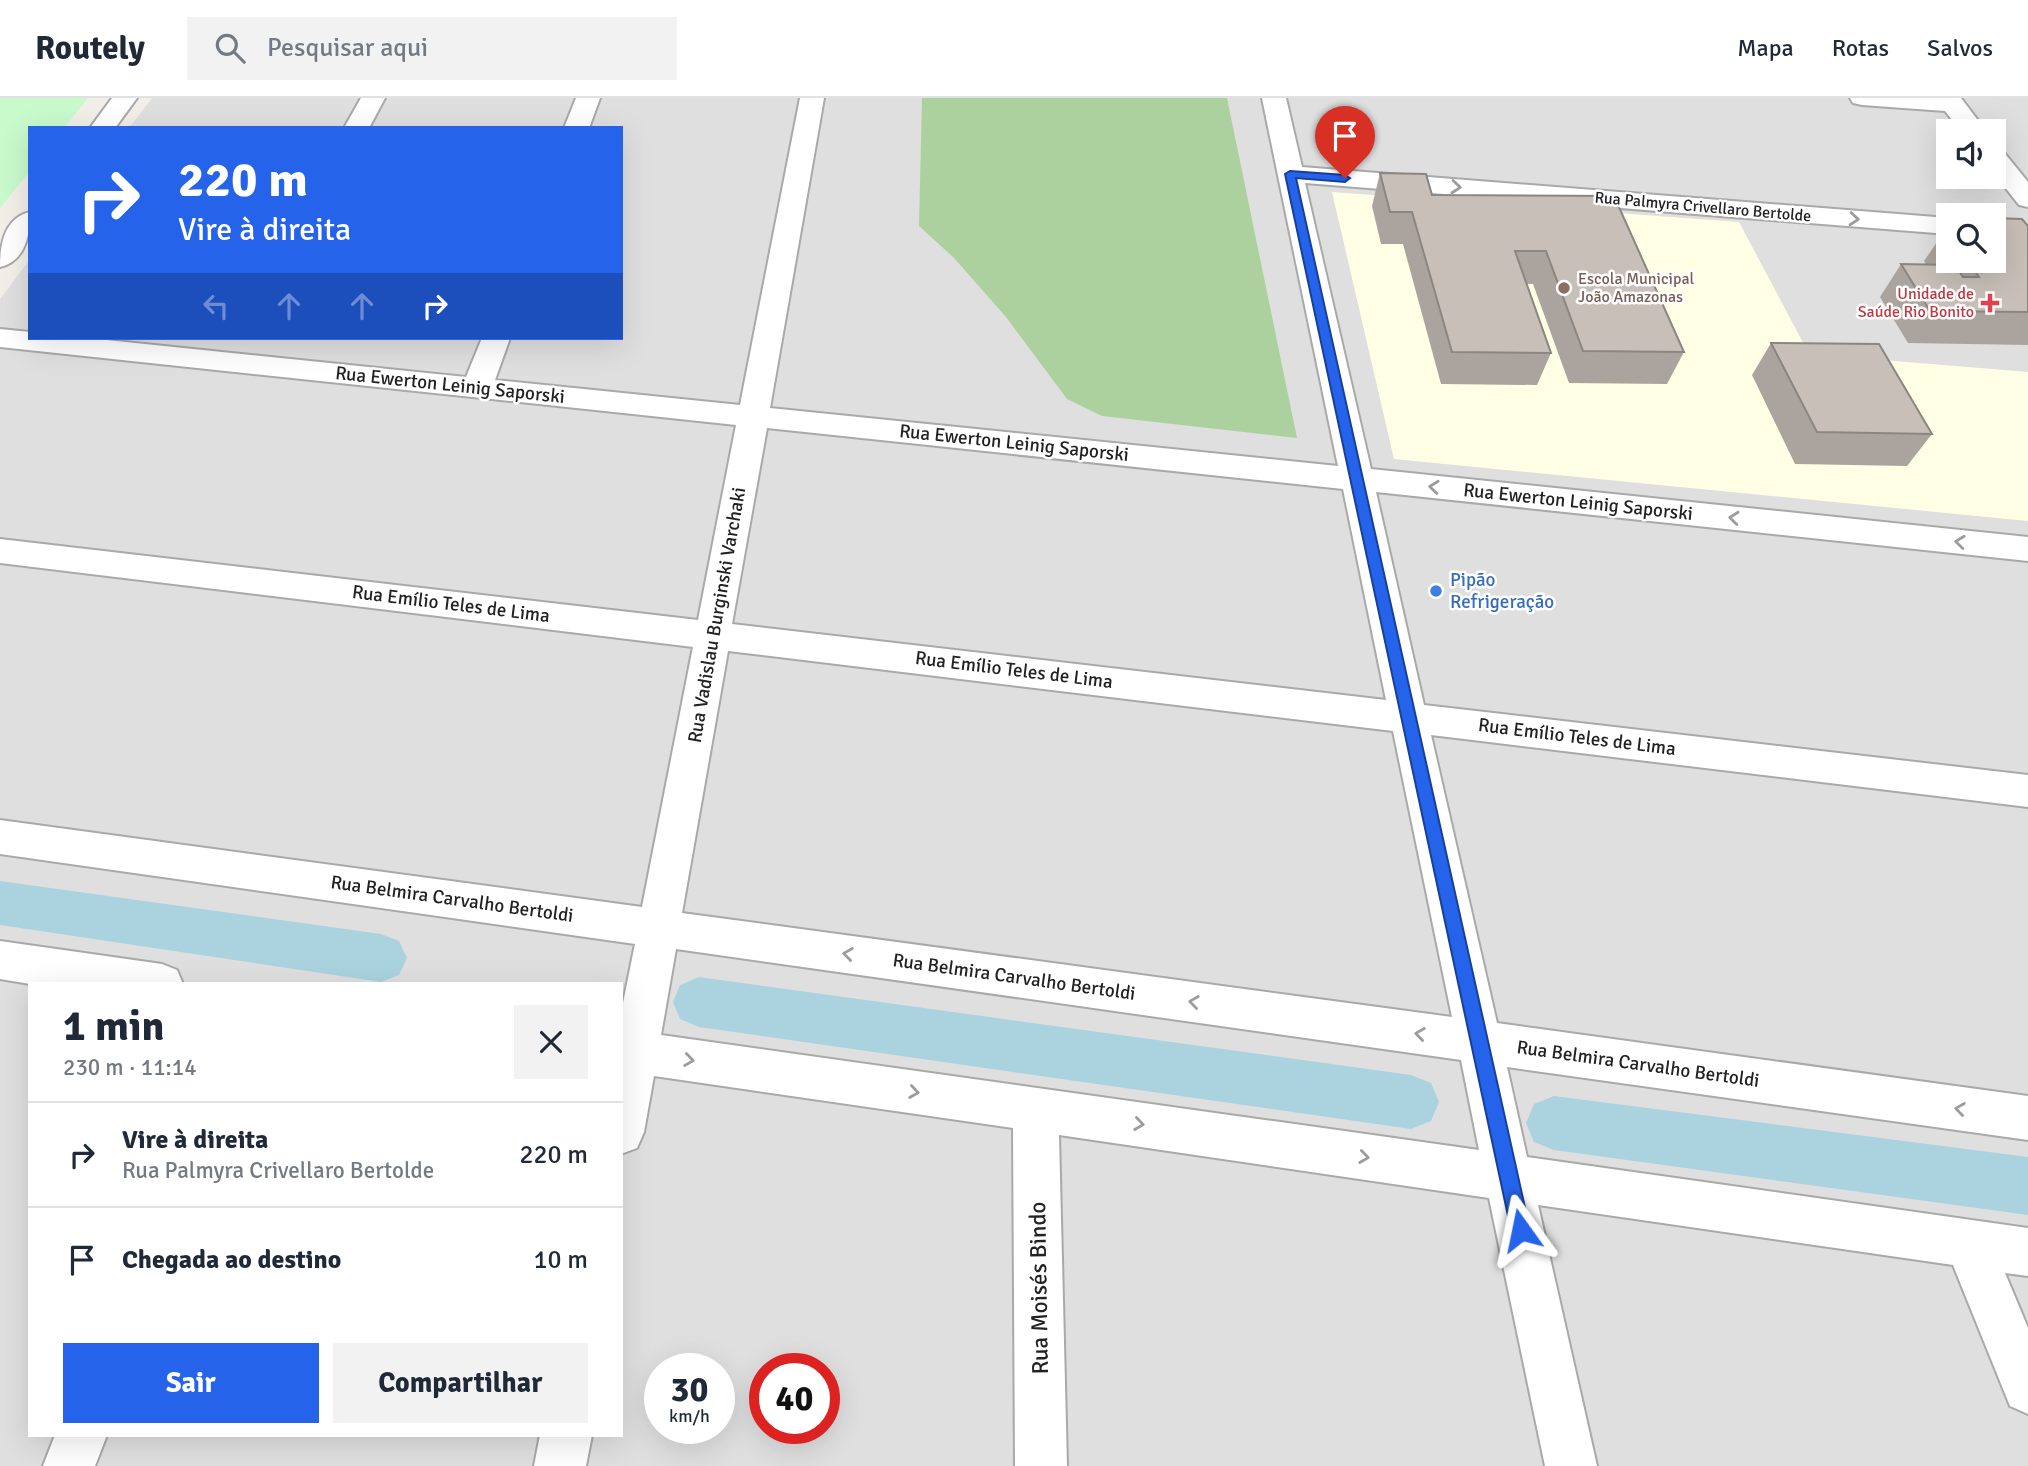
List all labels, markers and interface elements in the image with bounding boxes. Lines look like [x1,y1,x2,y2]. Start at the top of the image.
search box [187,17,677,80]
text: Routely [35,28,145,69]
icon: search [211,29,249,67]
text: Pesquisar aqui [267,32,428,64]
text: Mapa [1737,33,1794,63]
text: Rotas [1832,33,1889,63]
text: Salvos [1927,33,1993,63]
pin [1315,106,1375,178]
icon: arrive [1326,117,1364,155]
map controls [1936,119,2006,273]
button: sound [1936,119,2006,189]
text: 220 m [178,150,308,210]
icon: right [63,154,154,245]
one-way arrow [1451,179,1462,194]
street label: Rua Palmyra Crivellaro Bertolde [1594,188,1812,226]
button: search [1936,203,2006,273]
text: Vire à direita [178,210,351,249]
one-way arrow [1849,211,1860,226]
place label: Escola Municipal João Amazonas [1578,269,1695,307]
marker: Escola Municipal João Amazonas [1556,280,1572,296]
place label: Unidade de Saúde Rio Bonito [1858,284,1974,322]
icon: left [197,287,235,325]
icon: ahead [270,287,308,325]
icon: ahead [343,287,381,325]
icon: right [416,287,454,325]
marker: Unidade de Saúde Rio Bonito [1980,293,2000,313]
street label: Rua Ewerton Leinig Saporski [334,361,566,409]
street label: Rua Ewerton Leinig Saporski [898,419,1130,467]
street label: Rua Ewerton Leinig Saporski [1462,478,1694,526]
one-way arrow [1429,480,1440,495]
street label: Rua Vadislau Burginski Varchaki [683,485,751,745]
one-way arrow [1728,511,1739,526]
one-way arrow [1954,534,1966,549]
place label: Pipão Refrigeração [1450,568,1554,614]
street label: Rua Emílio Teles de Lima [351,580,551,628]
marker: Pipão Refrigeração [1428,583,1444,599]
street label: Rua Emílio Teles de Lima [914,646,1114,694]
street label: Rua Emílio Teles de Lima [1477,713,1677,761]
street label: Rua Belmira Carvalho Bertoldi [329,870,575,928]
one-way arrow [842,947,853,962]
street label: Rua Belmira Carvalho Bertoldi [891,948,1137,1006]
one-way arrow [1188,995,1200,1010]
text: 1 min [63,1001,164,1052]
button: close [514,1005,588,1079]
one-way arrow [1414,1026,1425,1041]
street label: Rua Belmira Carvalho Bertoldi [1515,1035,1761,1093]
one-way arrow [683,1052,695,1067]
text: 230 m · 11:14 [63,1053,197,1082]
one-way arrow [908,1084,920,1099]
one-way arrow [1955,1101,1966,1116]
one-way arrow [1133,1116,1145,1131]
text: Vire à direita [122,1124,268,1156]
icon: right [63,1136,101,1174]
text: 220 m [519,1139,588,1171]
one-way arrow [1358,1149,1370,1164]
text: Rua Palmyra Crivellaro Bertolde [122,1156,434,1185]
position arrow [1484,1193,1558,1267]
street label: Rua Moisés Bindo [1023,1201,1055,1375]
icon: arrive [63,1241,101,1279]
text: Chegada ao destino [122,1244,341,1276]
text: 10 m [533,1244,588,1276]
button: Sair [63,1343,319,1423]
button: Compartilhar [333,1343,588,1423]
speed limit sign: 40 [749,1353,840,1444]
text: 30 [671,1368,708,1411]
text: km/h [669,1405,710,1427]

